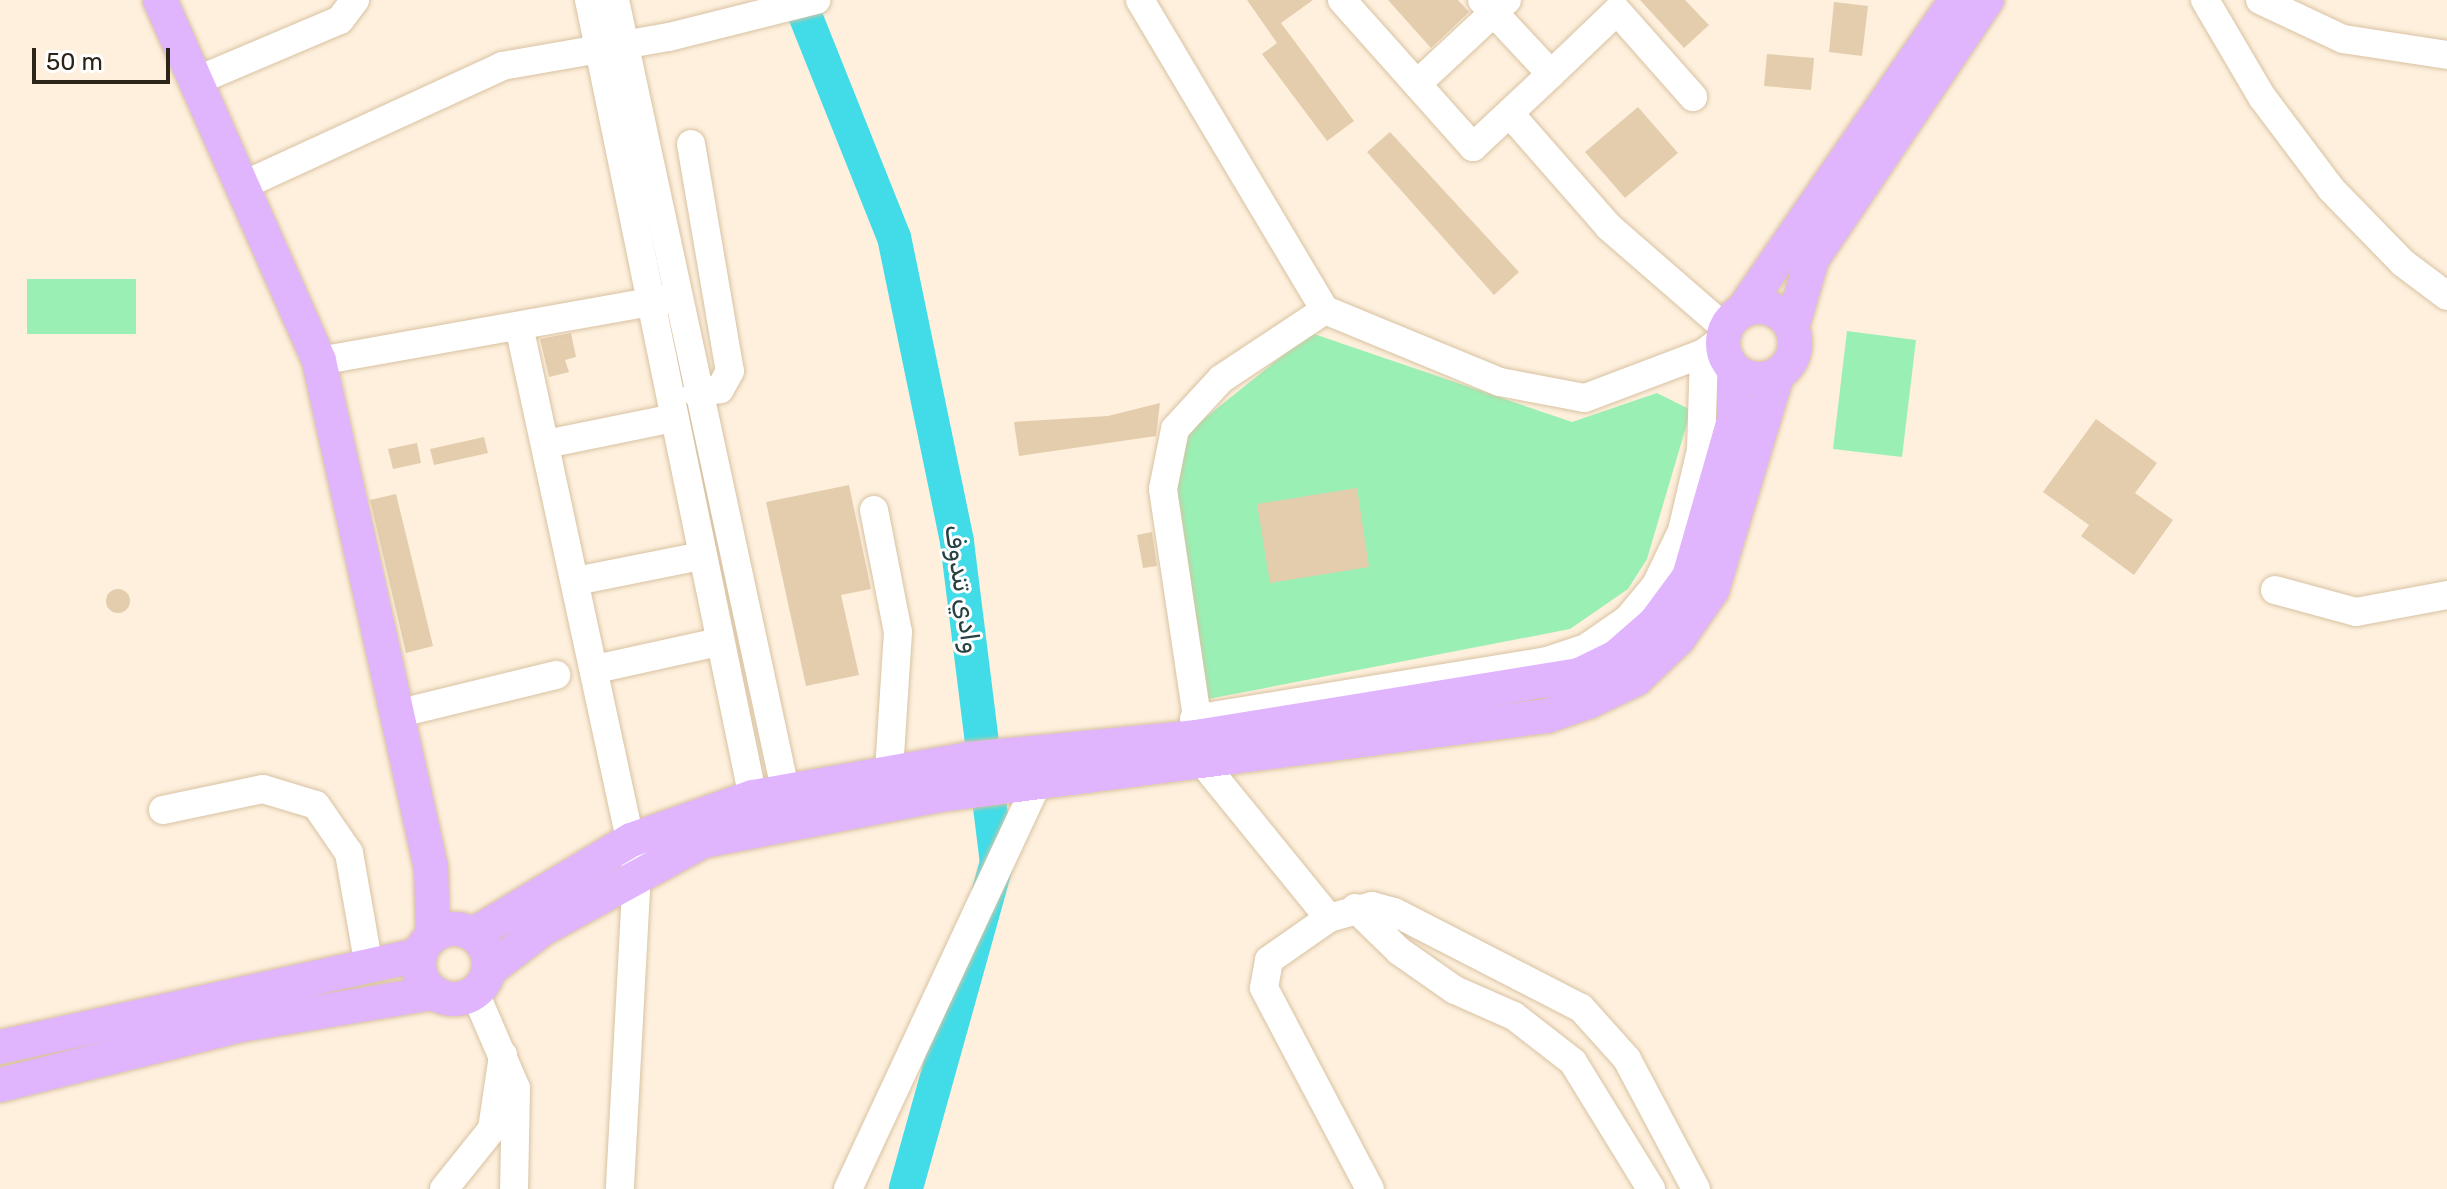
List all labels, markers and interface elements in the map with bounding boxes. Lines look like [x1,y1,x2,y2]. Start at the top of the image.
scale bar [36,32,174,82]
text: 50 m [46,48,103,76]
water label: وادي تندوف [938,523,986,655]

